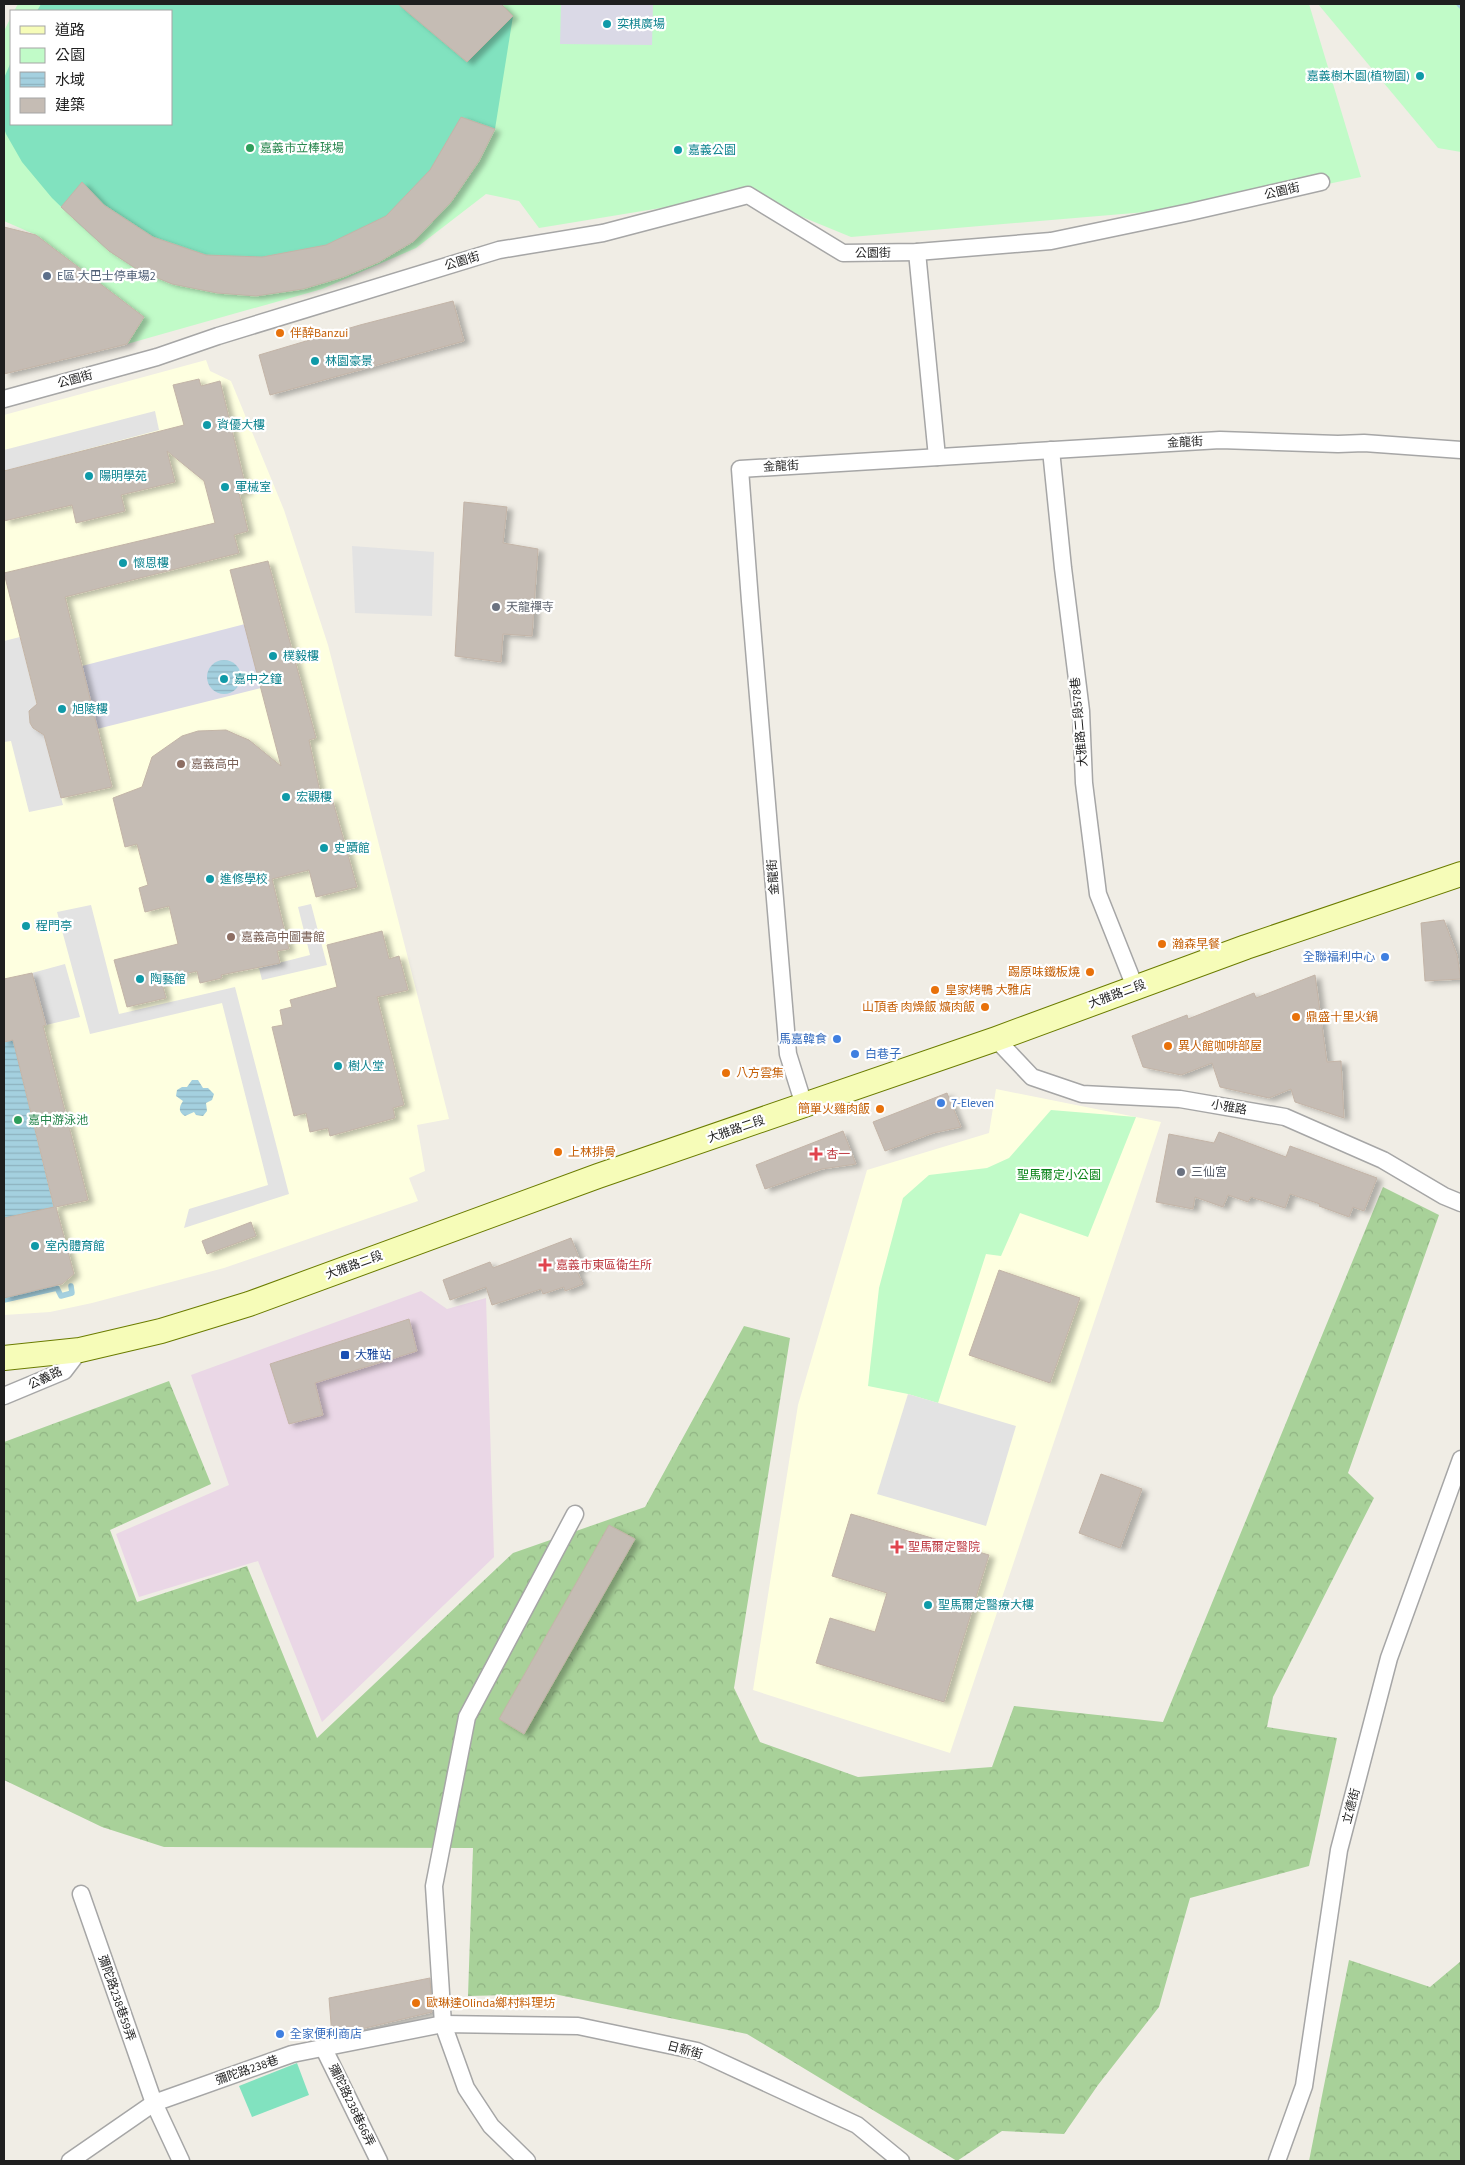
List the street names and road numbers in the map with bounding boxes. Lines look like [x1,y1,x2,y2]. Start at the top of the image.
street label: 公園街 [1263,179,1302,204]
street label: 公園街 [855,245,891,262]
street label: 公園街 [442,248,482,275]
street label: 公園街 [56,367,95,392]
street label: 金龍街 [1167,433,1203,452]
street label: 金龍街 [763,457,799,476]
street label: 大雅路二段578巷 [1067,676,1092,767]
street label: 金龍街 [764,858,783,896]
street label: 大雅路二段 [1086,976,1148,1013]
street label: 小雅路 [1210,1096,1248,1119]
street label: 大雅路二段 [705,1112,767,1147]
street label: 大雅路二段 [323,1247,385,1284]
street label: 公義路 [25,1363,65,1394]
street label: 立德街 [1339,1787,1364,1826]
street label: 彌陀路238巷59弄 [94,1953,139,2043]
street label: 日新街 [665,2038,704,2063]
street label: 彌陀路238巷 [213,2052,281,2089]
street label: 彌陀路238巷66弄 [324,2061,379,2149]

